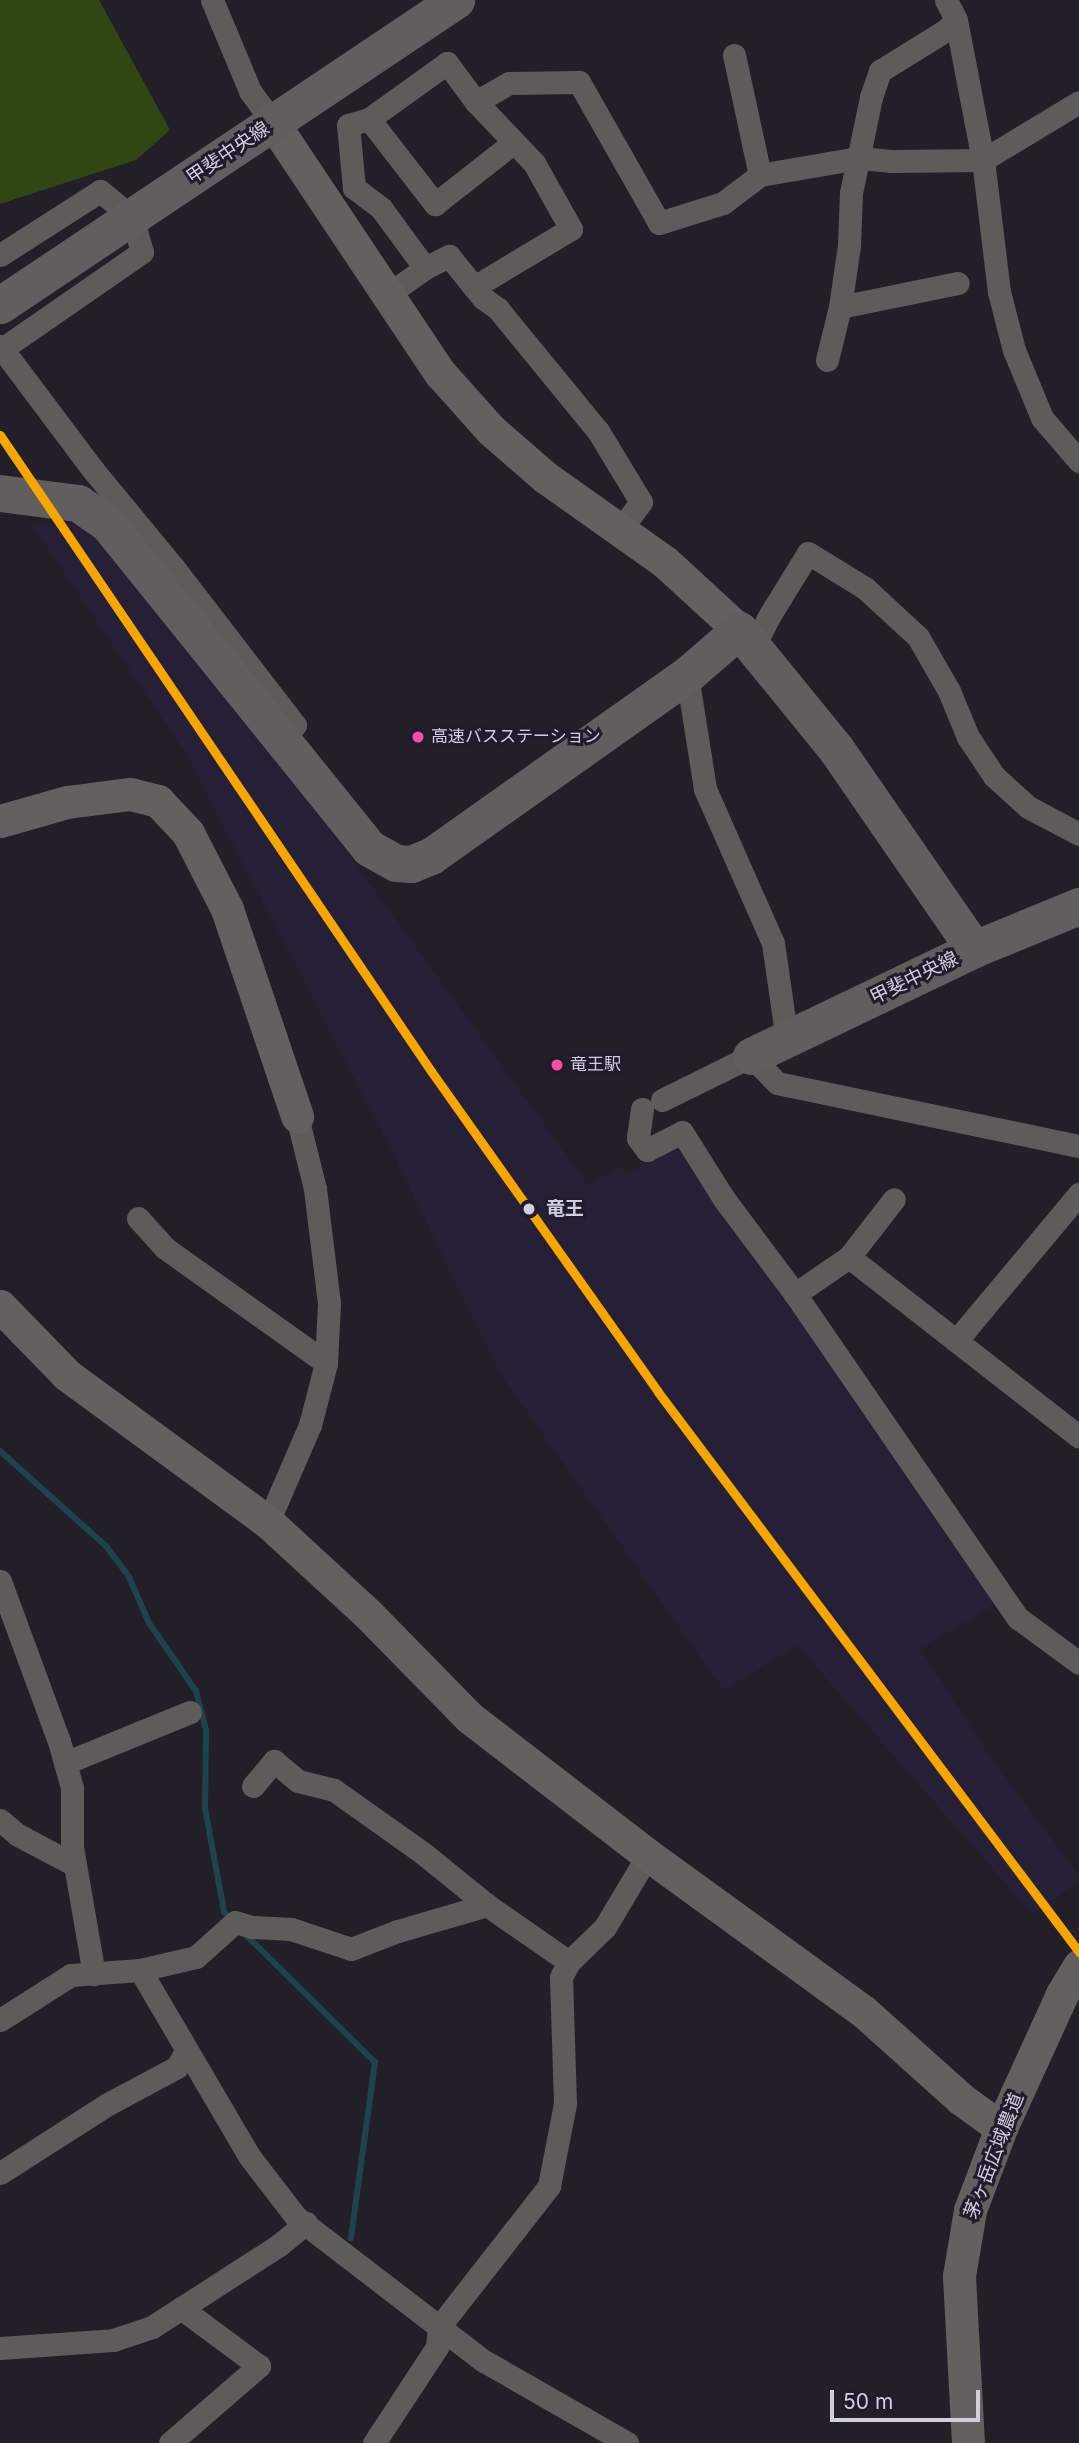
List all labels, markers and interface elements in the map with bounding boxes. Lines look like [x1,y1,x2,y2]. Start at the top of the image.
street label: 甲斐中央線 [182,117,274,189]
place label: 高速バスステーション [431,727,601,747]
marker: 高速バスステーション [411,730,425,744]
street label: 甲斐中央線 [866,947,962,1009]
place label: 竜王駅 [570,1055,621,1075]
marker: 竜王駅 [550,1058,564,1072]
marker: 竜王 [518,1198,540,1220]
place label: 竜王 [546,1198,584,1220]
street label: 茅ヶ岳広域農道 [960,2090,1028,2222]
scale bar [834,2376,984,2420]
text: 50 m [843,2389,893,2414]

